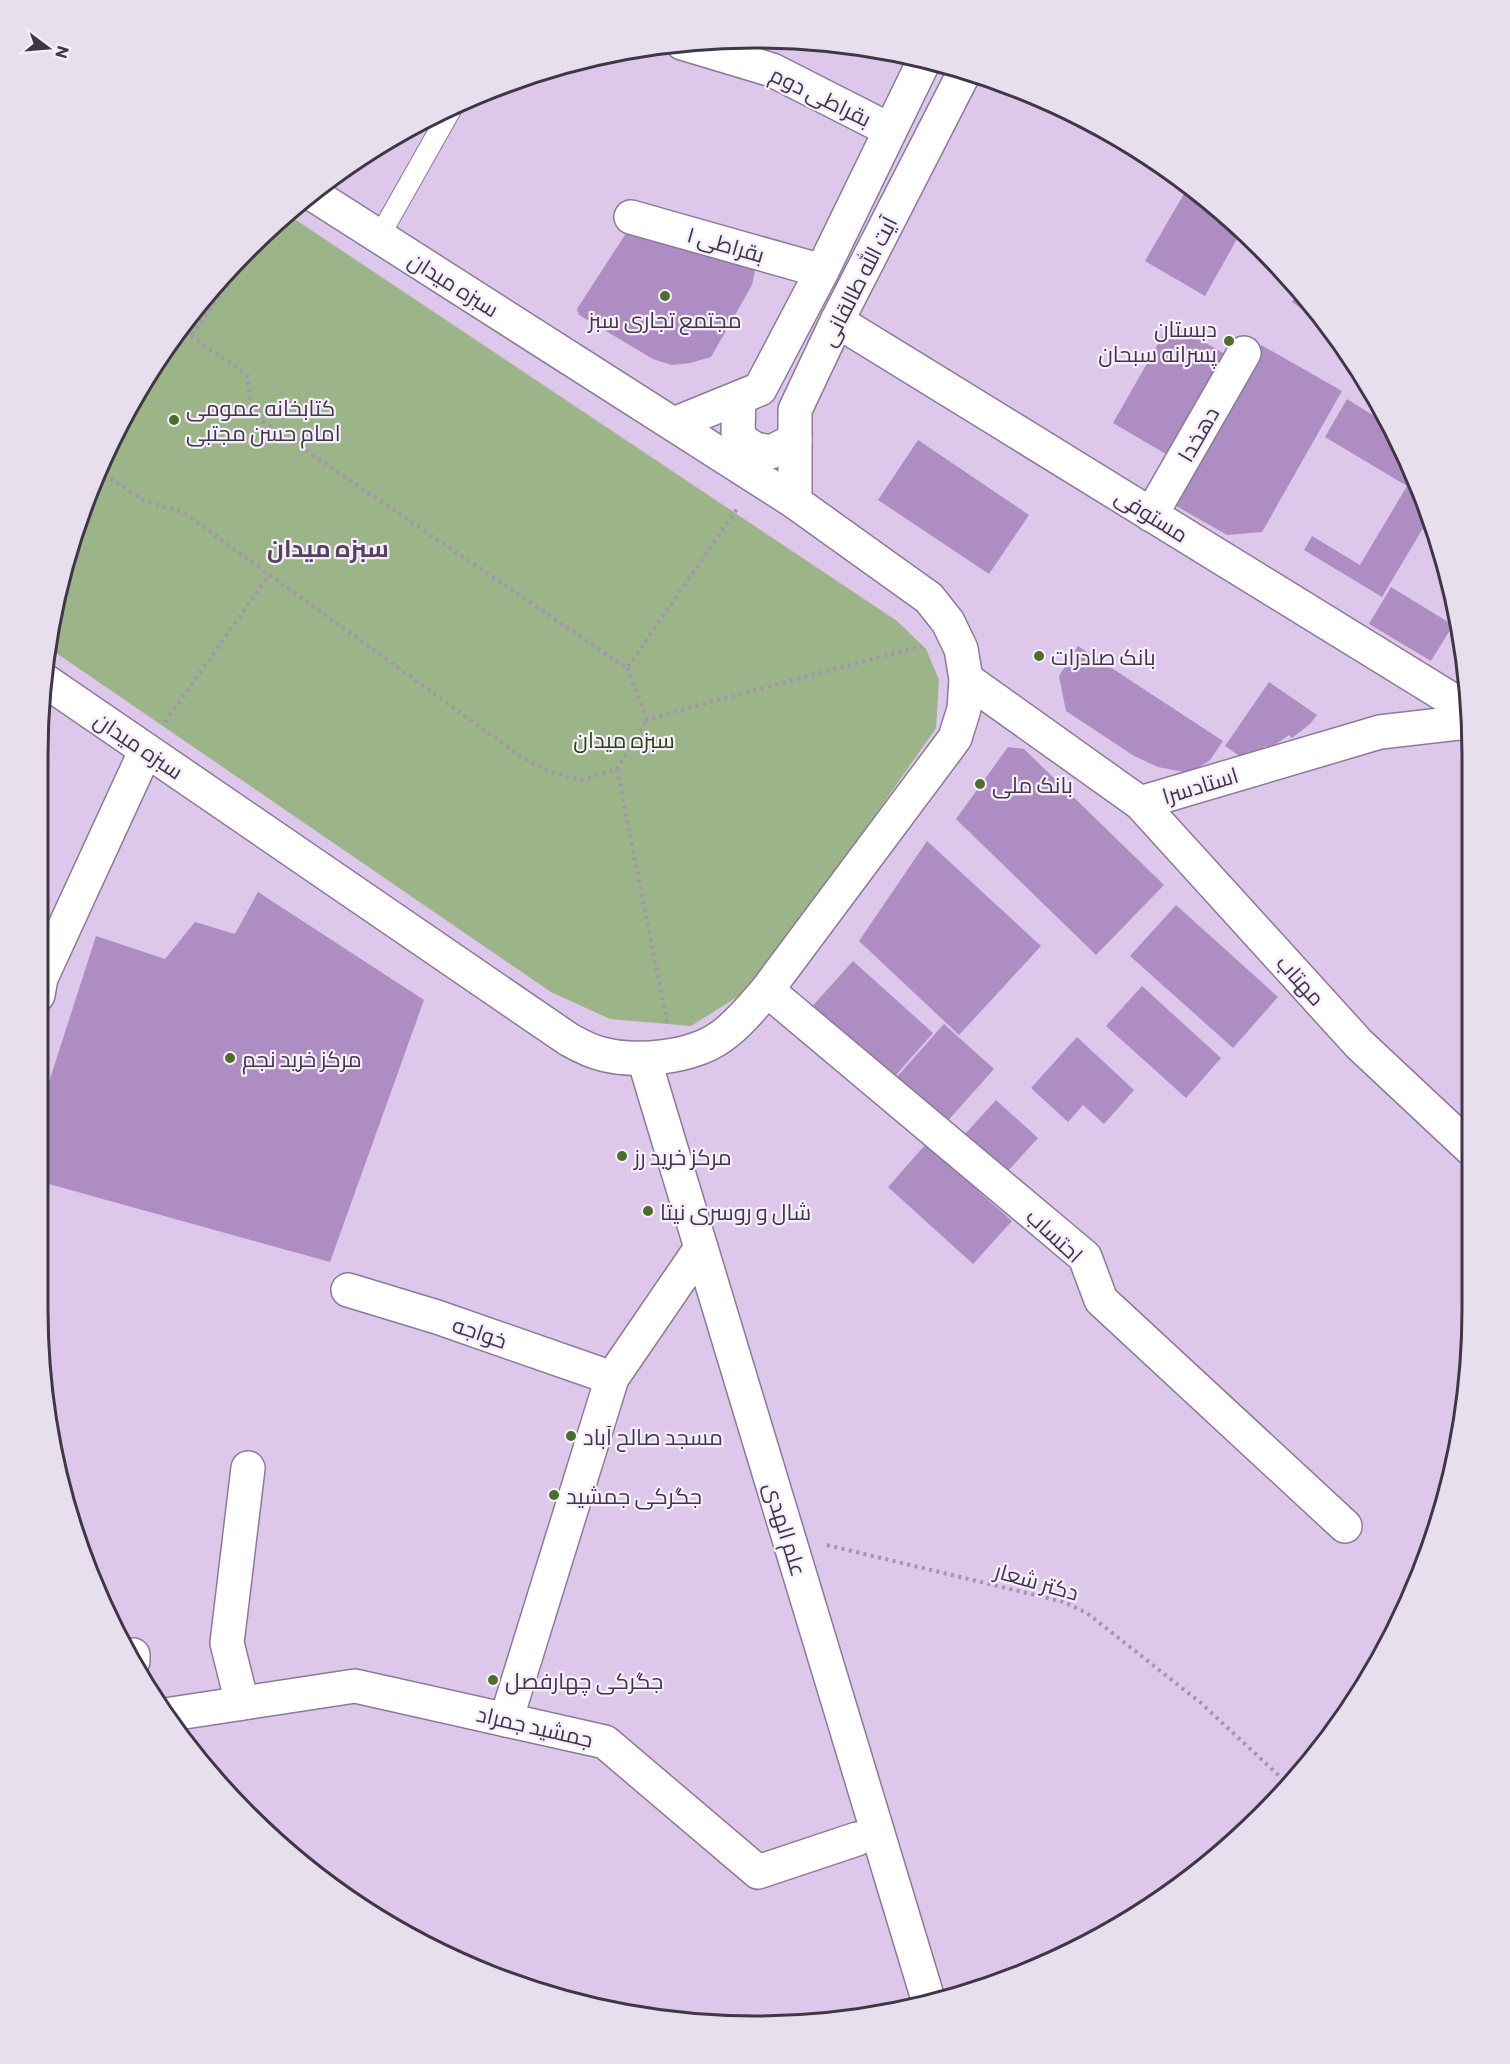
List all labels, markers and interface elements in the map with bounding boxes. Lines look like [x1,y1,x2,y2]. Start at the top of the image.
north arrow [18,18,78,78]
text: N [52,44,74,61]
street label: بقراطی دوم [765,60,876,135]
street label: آیت الله طالقانی [814,212,903,351]
street label: بقراطی ۱ [684,220,768,269]
street label: سبزه میدان [404,246,504,322]
marker: مجتمع تجاری سبز [658,289,672,303]
place label: مجتمع تجاری سبز [586,306,742,335]
place label: دبستان پسرانه سبحان [1098,315,1217,369]
marker: دبستان پسرانه سبحان [1222,334,1236,348]
place label: کتابخانه عمومی امام حسن مجتبی [186,394,341,449]
street label: دهخدا [1172,402,1224,466]
marker: کتابخانه عمومی امام حسن مجتبی [167,413,181,427]
street label: مستوفی [1110,482,1193,549]
district label: سبزه میدان [267,533,389,563]
place label: بانک صادرات [1051,643,1156,670]
marker: بانک صادرات [1032,649,1046,663]
street label: سبزه میدان [89,705,189,785]
park label: سبزه میدان [573,726,675,753]
street label: استادسرا [1159,761,1241,809]
place label: بانک ملی [992,771,1073,799]
marker: بانک ملی [973,777,987,791]
street label: مهتاب [1270,949,1331,1012]
place label: مرکز خرید نجم [242,1045,362,1075]
marker: مرکز خرید نجم [223,1051,237,1065]
place label: مرکز خرید رز [632,1143,732,1170]
marker: مرکز خرید رز [615,1149,629,1163]
place label: شال و روسری نیتا [660,1198,811,1225]
street label: احتساب [1021,1202,1089,1268]
marker: شال و روسری نیتا [641,1204,655,1218]
street label: خواجه [449,1310,511,1354]
place label: مسجد صالح آباد [583,1423,723,1452]
marker: مسجد صالح آباد [564,1429,578,1443]
street label: علم الهدی [756,1479,813,1580]
place label: جگرکی جمشید [566,1482,702,1510]
marker: جگرکی جمشید [547,1488,561,1502]
street label: دکتر شعار [990,1556,1082,1606]
place label: جگرکی چهارفصل [505,1667,663,1696]
marker: جگرکی چهارفصل [486,1673,500,1687]
street label: جمشید جمراد [474,1700,596,1752]

